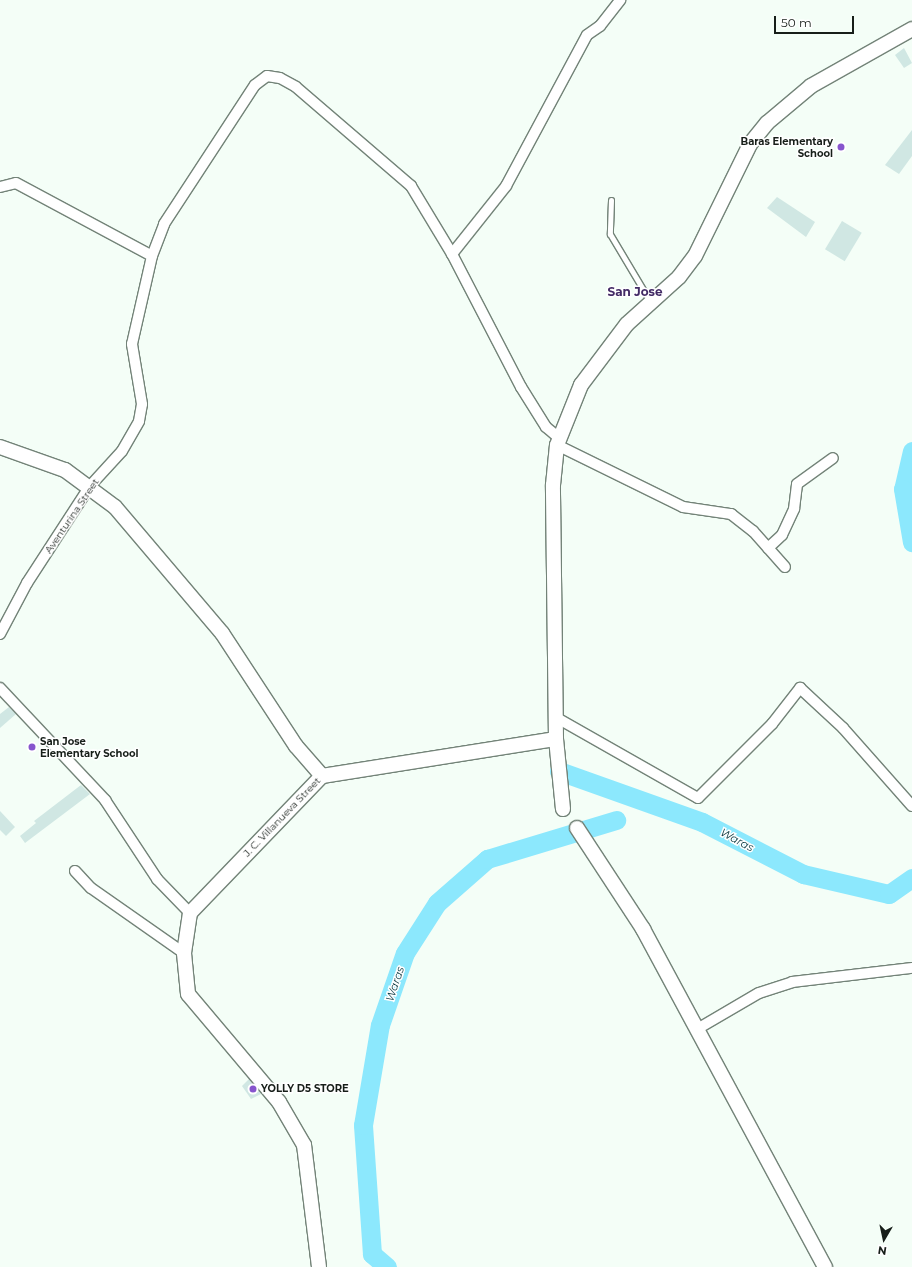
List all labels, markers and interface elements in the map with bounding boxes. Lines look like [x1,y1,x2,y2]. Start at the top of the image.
scale bar [776,8,856,34]
text: 50 m [781,15,812,30]
place label: Baras Elementary School [741,135,833,158]
marker: Baras Elementary School [836,142,846,152]
district label: San Jose [607,285,663,299]
street label: Aventurina Street [42,476,102,556]
place label: San Jose Elementary School [40,735,139,758]
marker: San Jose Elementary School [27,742,37,752]
street label: J. C. Villanueva Street [241,775,323,859]
water label: Waras [718,826,756,854]
water label: Waras [383,965,407,1003]
place label: YOLLY D5 STORE [261,1083,349,1095]
marker: YOLLY D5 STORE [248,1084,258,1094]
north arrow [864,1219,904,1259]
text: N [877,1243,888,1258]

